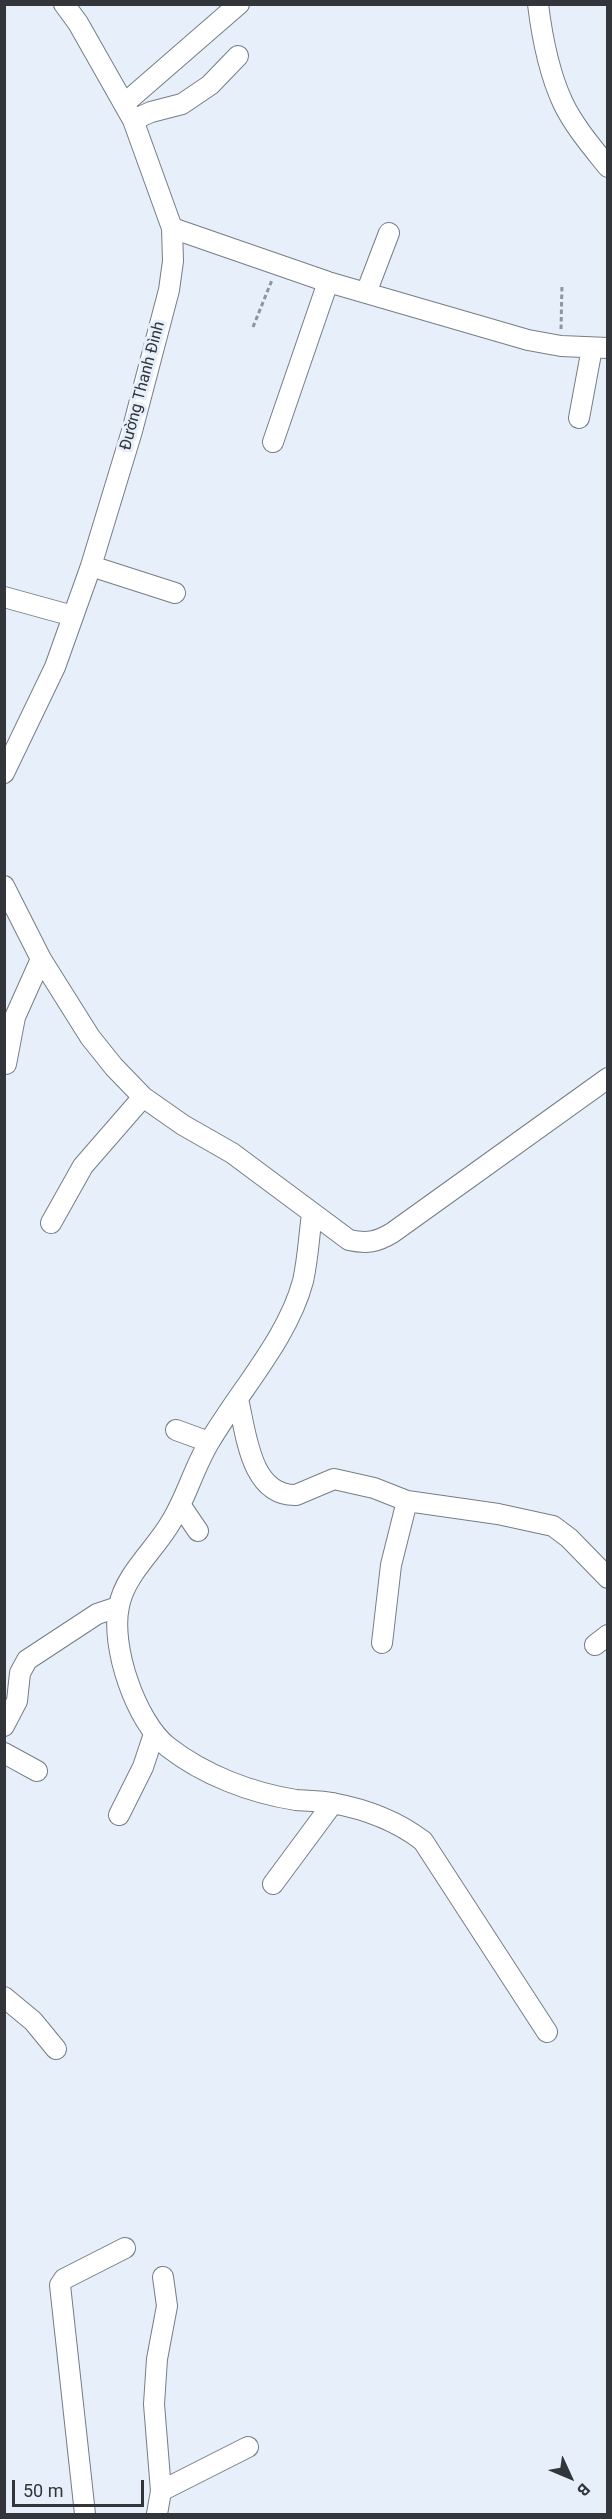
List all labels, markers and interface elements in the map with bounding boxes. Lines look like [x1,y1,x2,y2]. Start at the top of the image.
street label: Đường Thanh Đình [117,319,169,453]
north arrow [540,2447,600,2507]
scale bar [15,2468,147,2506]
text: 50 m [23,2480,63,2501]
text: B [573,2480,594,2500]

